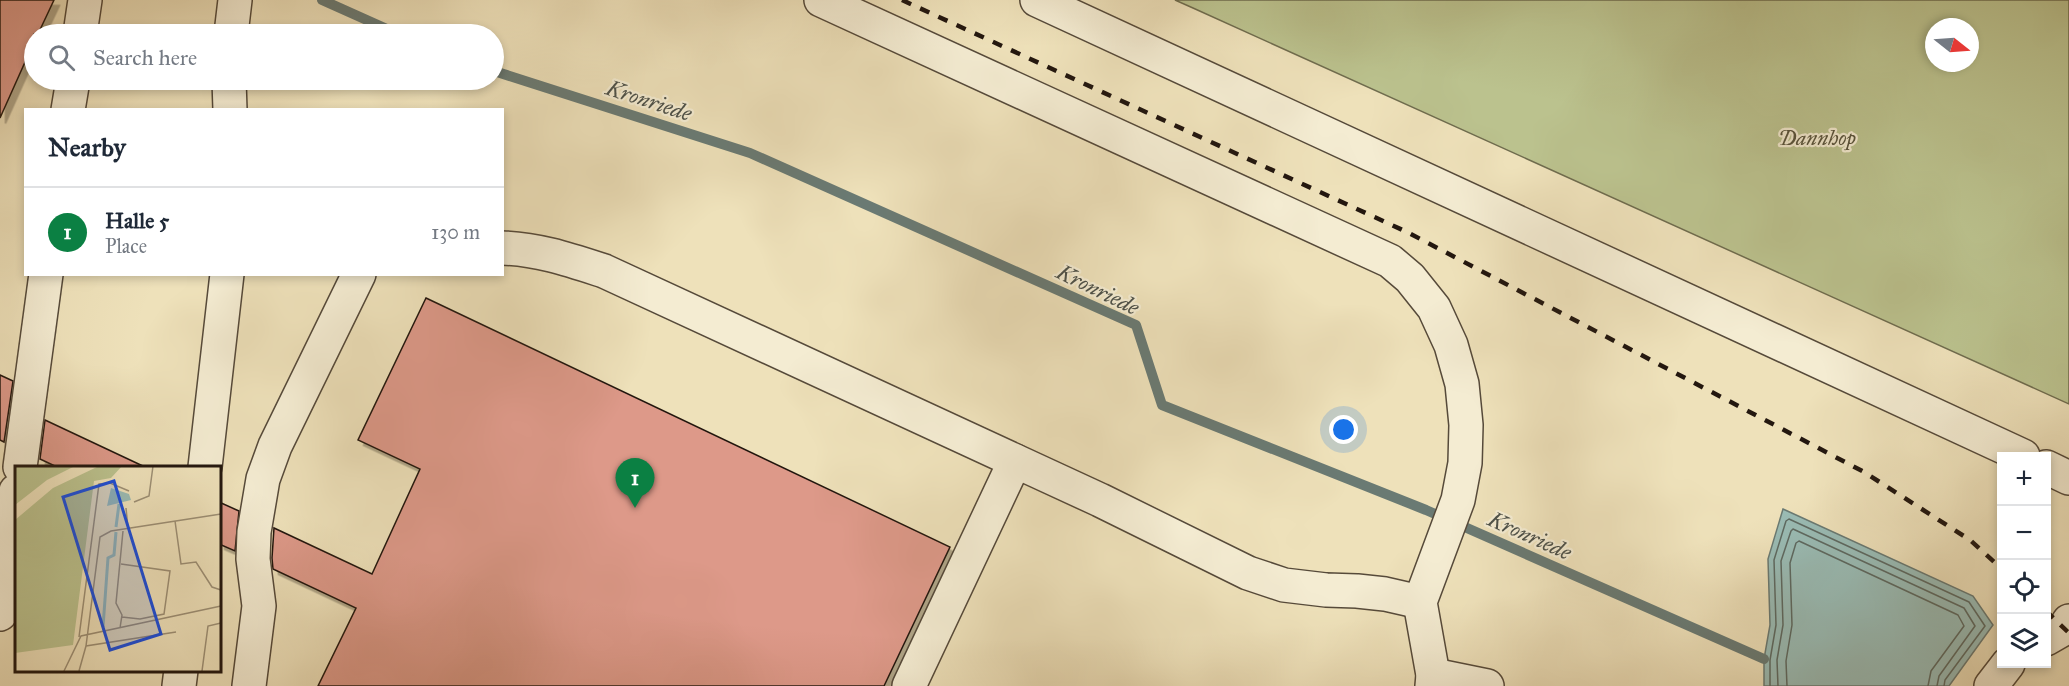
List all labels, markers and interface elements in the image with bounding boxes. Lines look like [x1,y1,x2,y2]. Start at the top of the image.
north arrow [1925,18,1979,72]
search box [24,24,504,90]
icon: search [45,41,78,74]
text: Search here [93,44,197,71]
water label: Kronriede [602,74,696,127]
park label: Dannhop [1778,125,1856,151]
text: Nearby [48,131,126,163]
text: Halle 5 [105,207,169,234]
text: 1 [64,220,71,244]
text: 130 m [431,220,480,244]
text: Place [105,234,147,258]
water label: Kronriede [1051,258,1144,321]
your location [1329,415,1358,444]
map controls [1997,452,2051,668]
button: + [1997,452,2051,506]
pin: 1 [616,458,654,508]
inset map [15,466,220,671]
water label: Kronriede [1483,505,1576,566]
button: − [1997,506,2051,560]
button: locate [1997,560,2051,614]
button: layers [1997,614,2051,668]

